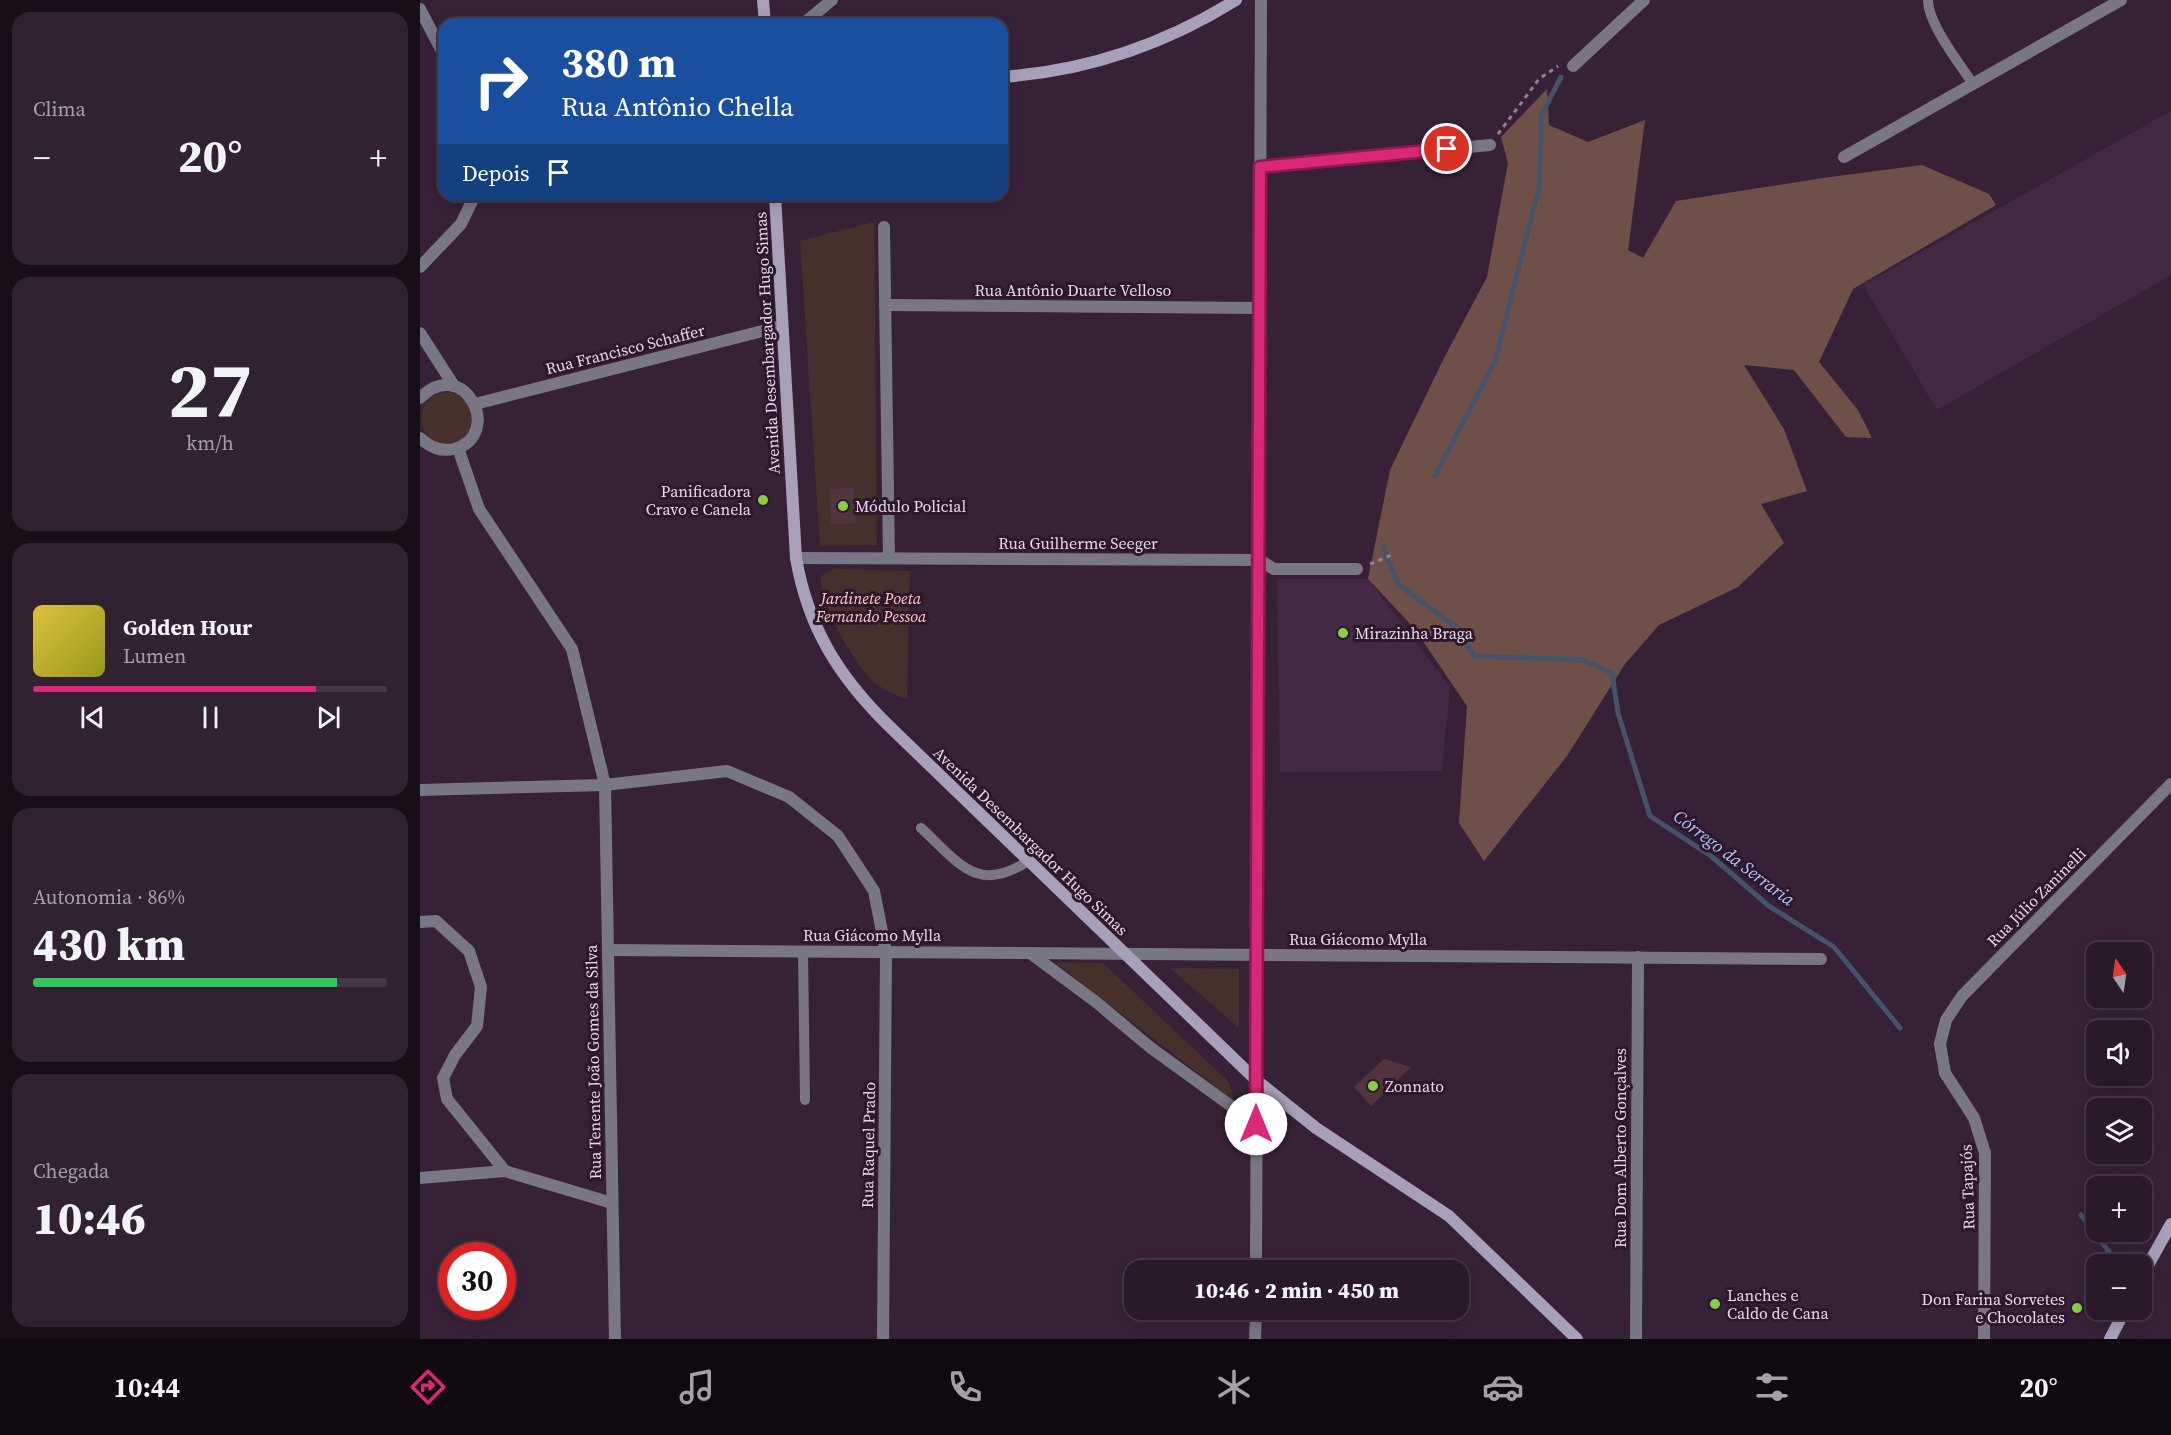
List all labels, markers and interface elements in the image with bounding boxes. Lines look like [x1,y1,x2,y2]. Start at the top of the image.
text: 380 m [561,33,676,91]
icon: right [462,42,540,120]
text: Rua Antônio Chella [561,88,794,125]
text: Clima [33,95,86,123]
pin [1421,123,1472,174]
text: 20° [178,125,242,187]
icon: arrive [1430,132,1463,165]
text: − [33,135,51,180]
text: + [369,135,387,180]
icon: arrive [542,156,575,189]
text: Depois [462,158,530,188]
street label: Avenida Desembargador Hugo Simas [749,211,785,475]
street label: Rua Antônio Duarte Velloso [975,279,1172,301]
street label: Rua Francisco Schaffer [543,319,707,379]
text: 27 [168,336,252,443]
text: km/h [186,429,234,457]
place label: Panificadora Cravo e Canela [646,480,752,520]
marker: Panificadora Cravo e Canela [756,493,770,507]
place label: Módulo Policial [855,495,966,517]
marker: Módulo Policial [836,499,850,513]
street label: Rua Guilherme Seeger [998,532,1158,554]
park label: Jardinete Poeta Fernando Pessoa [815,587,927,627]
text: Golden Hour [123,612,252,642]
place label: Mirazinha Braga [1355,622,1474,644]
marker: Mirazinha Braga [1336,626,1350,640]
text: Lumen [123,642,186,670]
icon: previous [76,701,109,734]
icon: pause [194,701,227,734]
icon: next [312,701,345,734]
street label: Avenida Desembargador Hugo Simas [929,742,1133,940]
water label: Córrego da Serraria [1668,804,1801,912]
street label: Rua Júlio Zaninelli [1982,843,2090,951]
text: Autonomia · 86% [33,883,185,911]
text: 430 km [33,913,185,975]
street label: Rua Giácomo Mylla [803,924,942,946]
street label: Rua Giácomo Mylla [1289,928,1428,950]
north arrow [2086,942,2152,1008]
map controls [2086,942,2152,1320]
street label: Rua Tenente João Gomes da Silva [580,944,606,1180]
button: sound [2086,1020,2152,1086]
street label: Rua Dom Alberto Gonçalves [1609,1048,1631,1248]
place label: Zonnato [1385,1075,1444,1097]
marker: Zonnato [1366,1079,1380,1093]
street label: Rua Raquel Prado [856,1081,880,1208]
position arrow [1224,1092,1288,1156]
button: layers [2086,1098,2152,1164]
street label: Rua Tapajós [1955,1144,1979,1230]
text: Chegada [33,1157,109,1185]
button: + [2086,1176,2152,1242]
text: 10:46 [33,1187,146,1249]
speed limit sign: 30 [438,1242,516,1320]
button: − [2086,1254,2152,1320]
text: 10:46 · 2 min · 450 m [1194,1275,1399,1305]
place label: Lanches e Caldo de Cana [1727,1284,1829,1324]
place label: Don Farina Sorvetes e Chocolates [1922,1288,2065,1328]
marker: Lanches e Caldo de Cana [1708,1297,1722,1311]
marker: Don Farina Sorvetes e Chocolates [2070,1301,2084,1315]
icon: directions [407,1366,449,1408]
icon: music [676,1366,718,1408]
icon: phone [944,1366,986,1408]
icon: climate [1213,1366,1255,1408]
icon: car [1482,1366,1524,1408]
icon: filters [1751,1366,1793,1408]
text: 10:44 [113,1369,180,1406]
text: 20° [2019,1369,2058,1406]

